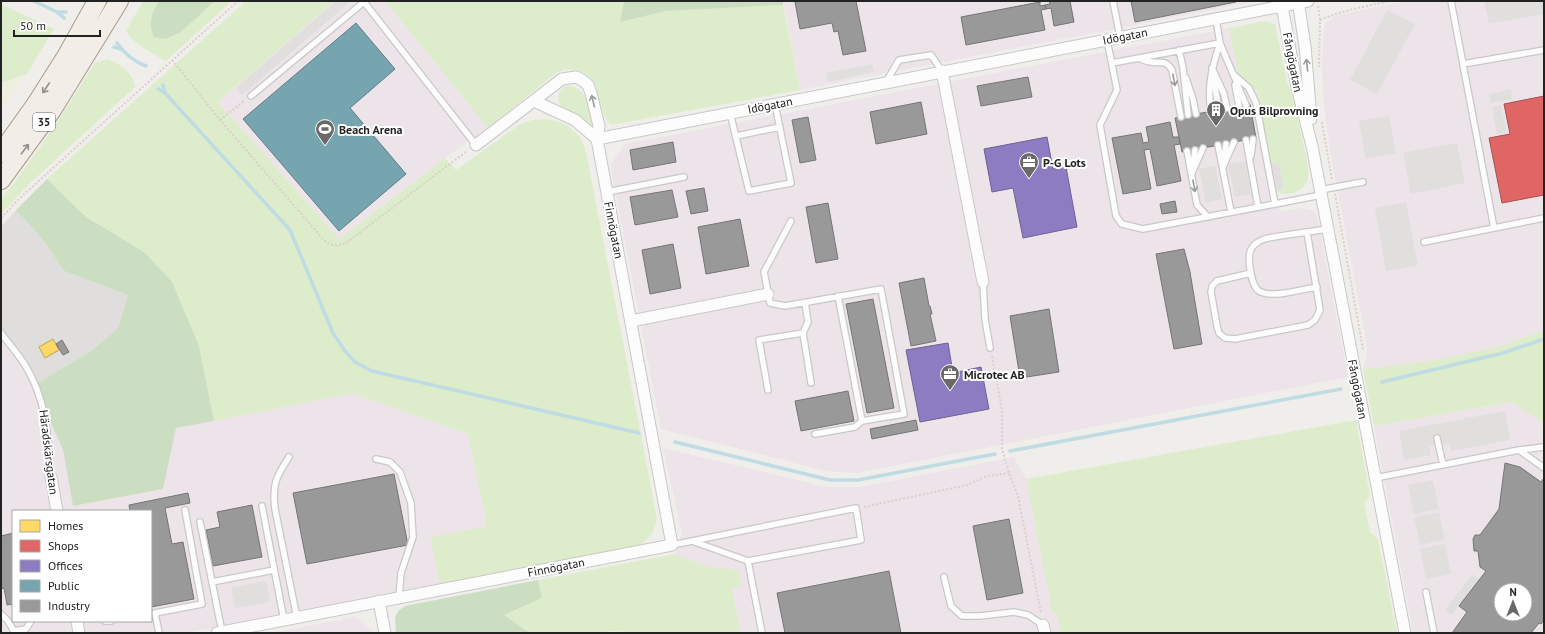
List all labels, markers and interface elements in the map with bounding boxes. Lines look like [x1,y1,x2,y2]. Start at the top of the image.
scale bar [14,12,100,38]
text: 50 m [20,18,46,33]
street label: Idögatan [1101,24,1149,48]
street label: Fångögatan [1280,31,1306,93]
one-way arrow [1303,59,1310,72]
one-way arrow [1170,73,1178,86]
one-way arrow [42,82,50,93]
street label: Idögatan [746,93,794,117]
one-way arrow [589,94,597,107]
building icon: Opus Bilprovning [1205,99,1227,127]
place label: Opus Bilprovning [1230,103,1318,118]
road number: 35 [33,113,55,131]
sports icon: Beach Arena [314,118,336,146]
place label: Beach Arena [339,122,403,137]
one-way arrow [21,144,29,155]
office icon: P-G Lots [1018,151,1040,179]
place label: P-G Lots [1043,155,1086,170]
one-way arrow [1190,179,1198,192]
street label: Finnögatan [601,200,627,260]
street label: Fångögatan [1345,358,1371,420]
office icon: Microtec AB [939,363,961,391]
place label: Microtec AB [964,367,1025,382]
street label: Häradskärsgatan [36,409,62,495]
legend [12,510,152,622]
text: Homes [48,518,83,533]
text: Shops [48,538,79,553]
street label: Finnögatan [526,554,586,580]
text: Offices [48,558,83,573]
text: Public [48,578,80,593]
north arrow [1493,582,1533,622]
text: N [1509,585,1517,599]
text: Industry [48,598,90,613]

